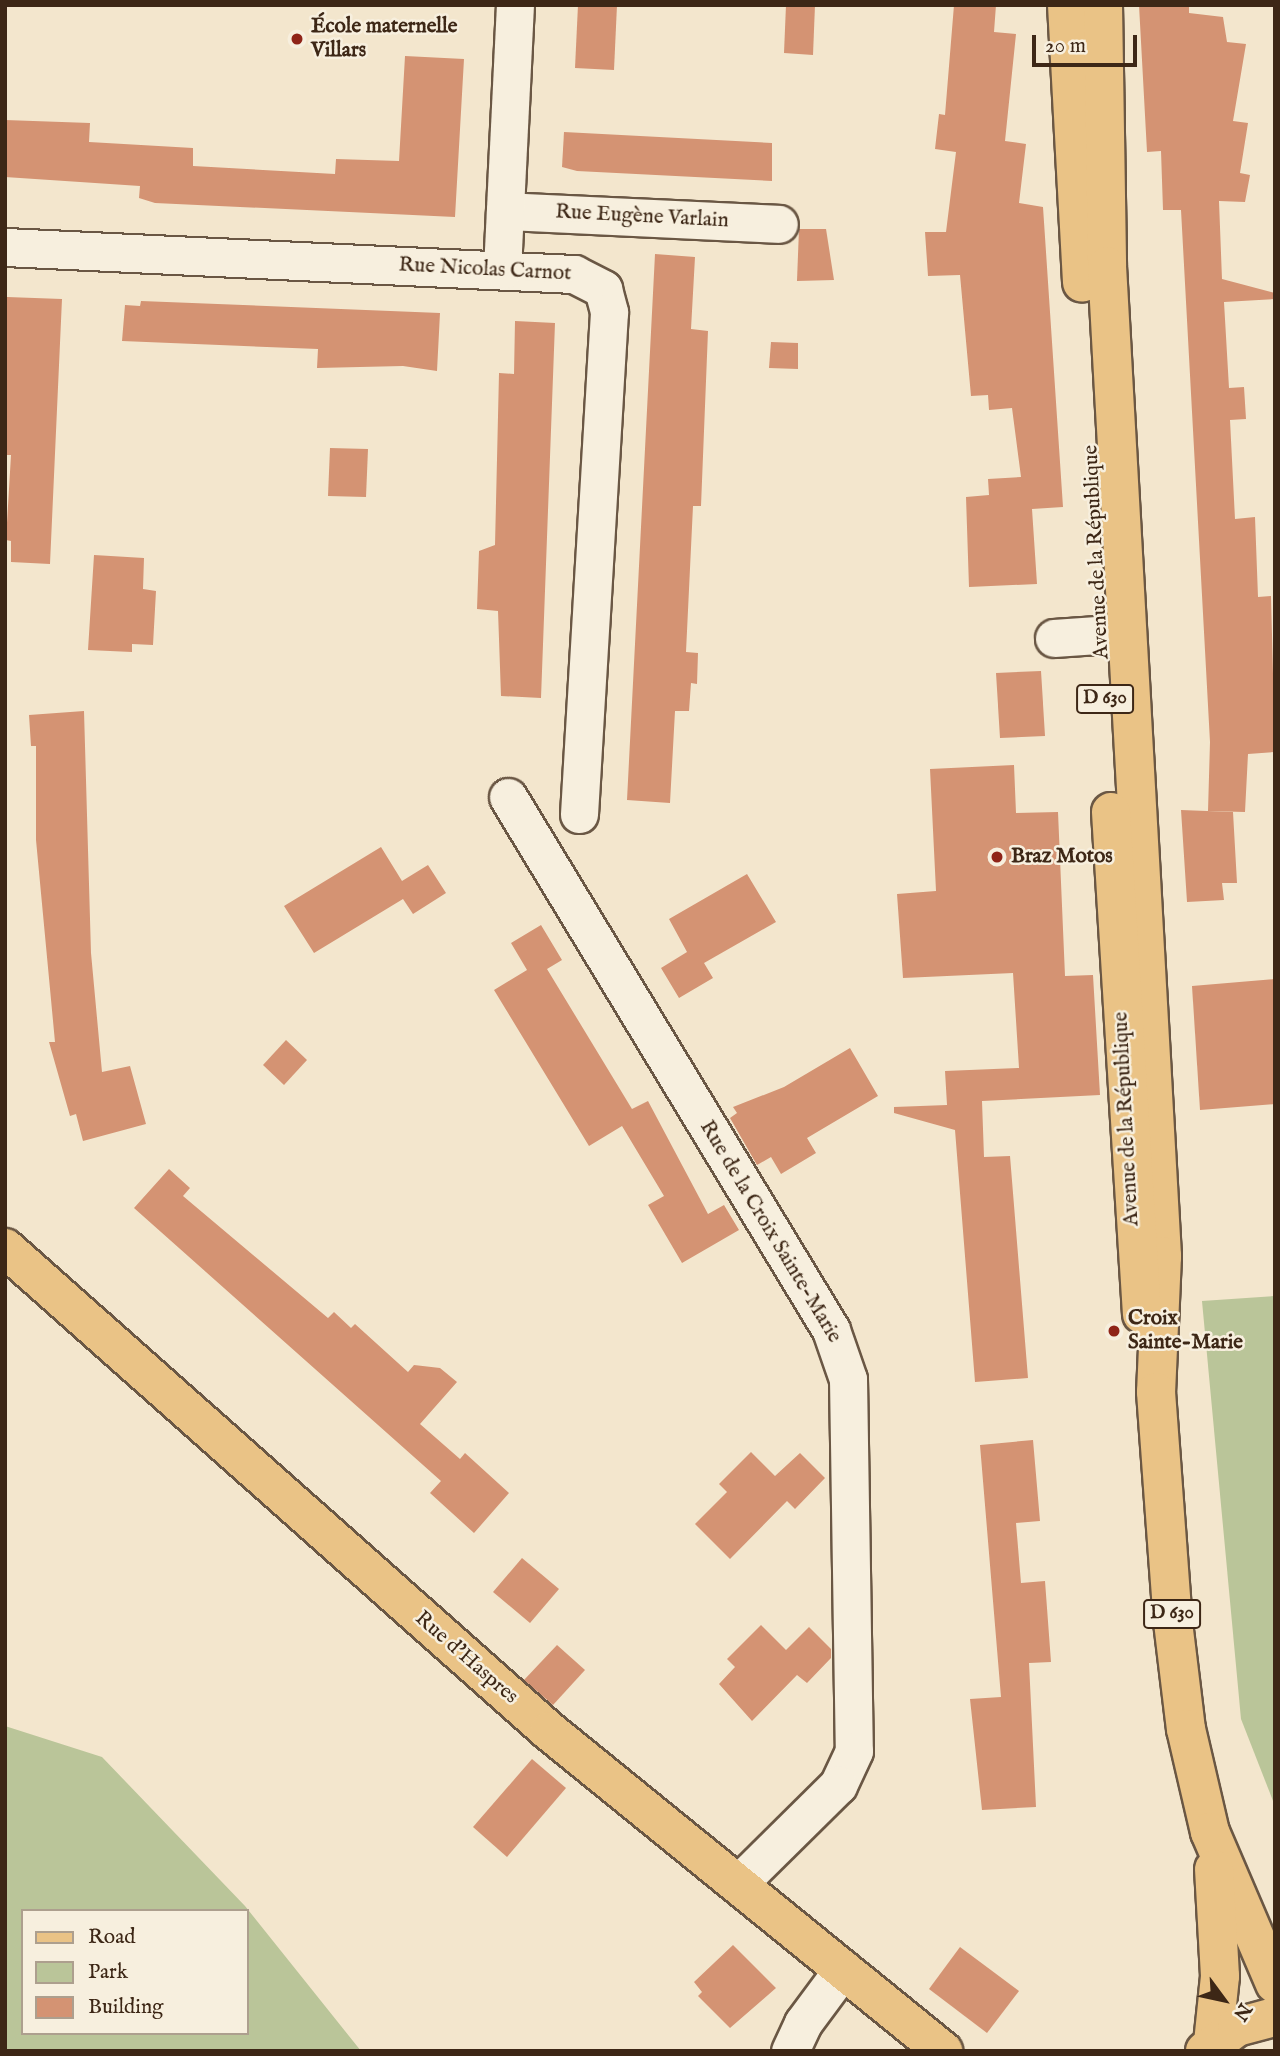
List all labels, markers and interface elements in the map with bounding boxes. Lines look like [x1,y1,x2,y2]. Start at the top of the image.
place label: École maternelle Villars [311,14,457,64]
scale bar [1035,21,1140,65]
marker: École maternelle Villars [289,31,305,47]
text: 20 m [1045,33,1086,60]
street label: Rue Eugène Varlain [555,200,729,234]
street label: Rue Nicolas Carnot [398,253,572,287]
street label: Avenue de la République [1079,444,1115,660]
road number: D 630 [1075,684,1135,714]
place label: Braz Motos [1011,844,1113,870]
marker: Braz Motos [989,849,1005,865]
street label: Avenue de la République [1109,1011,1145,1227]
street label: Rue de la Croix Sainte-Marie [694,1116,846,1348]
place label: Croix Sainte-Marie [1128,1306,1243,1356]
marker: Croix Sainte-Marie [1106,1323,1122,1339]
road number: D 630 [1142,1598,1202,1630]
street label: Rue d'Haspres [409,1606,523,1710]
legend [21,1909,248,2035]
text: Road [88,1924,135,1951]
text: Park [88,1959,128,1986]
north arrow [1189,1965,1259,2035]
text: Building [88,1994,163,2021]
text: N [1227,1998,1256,2025]

